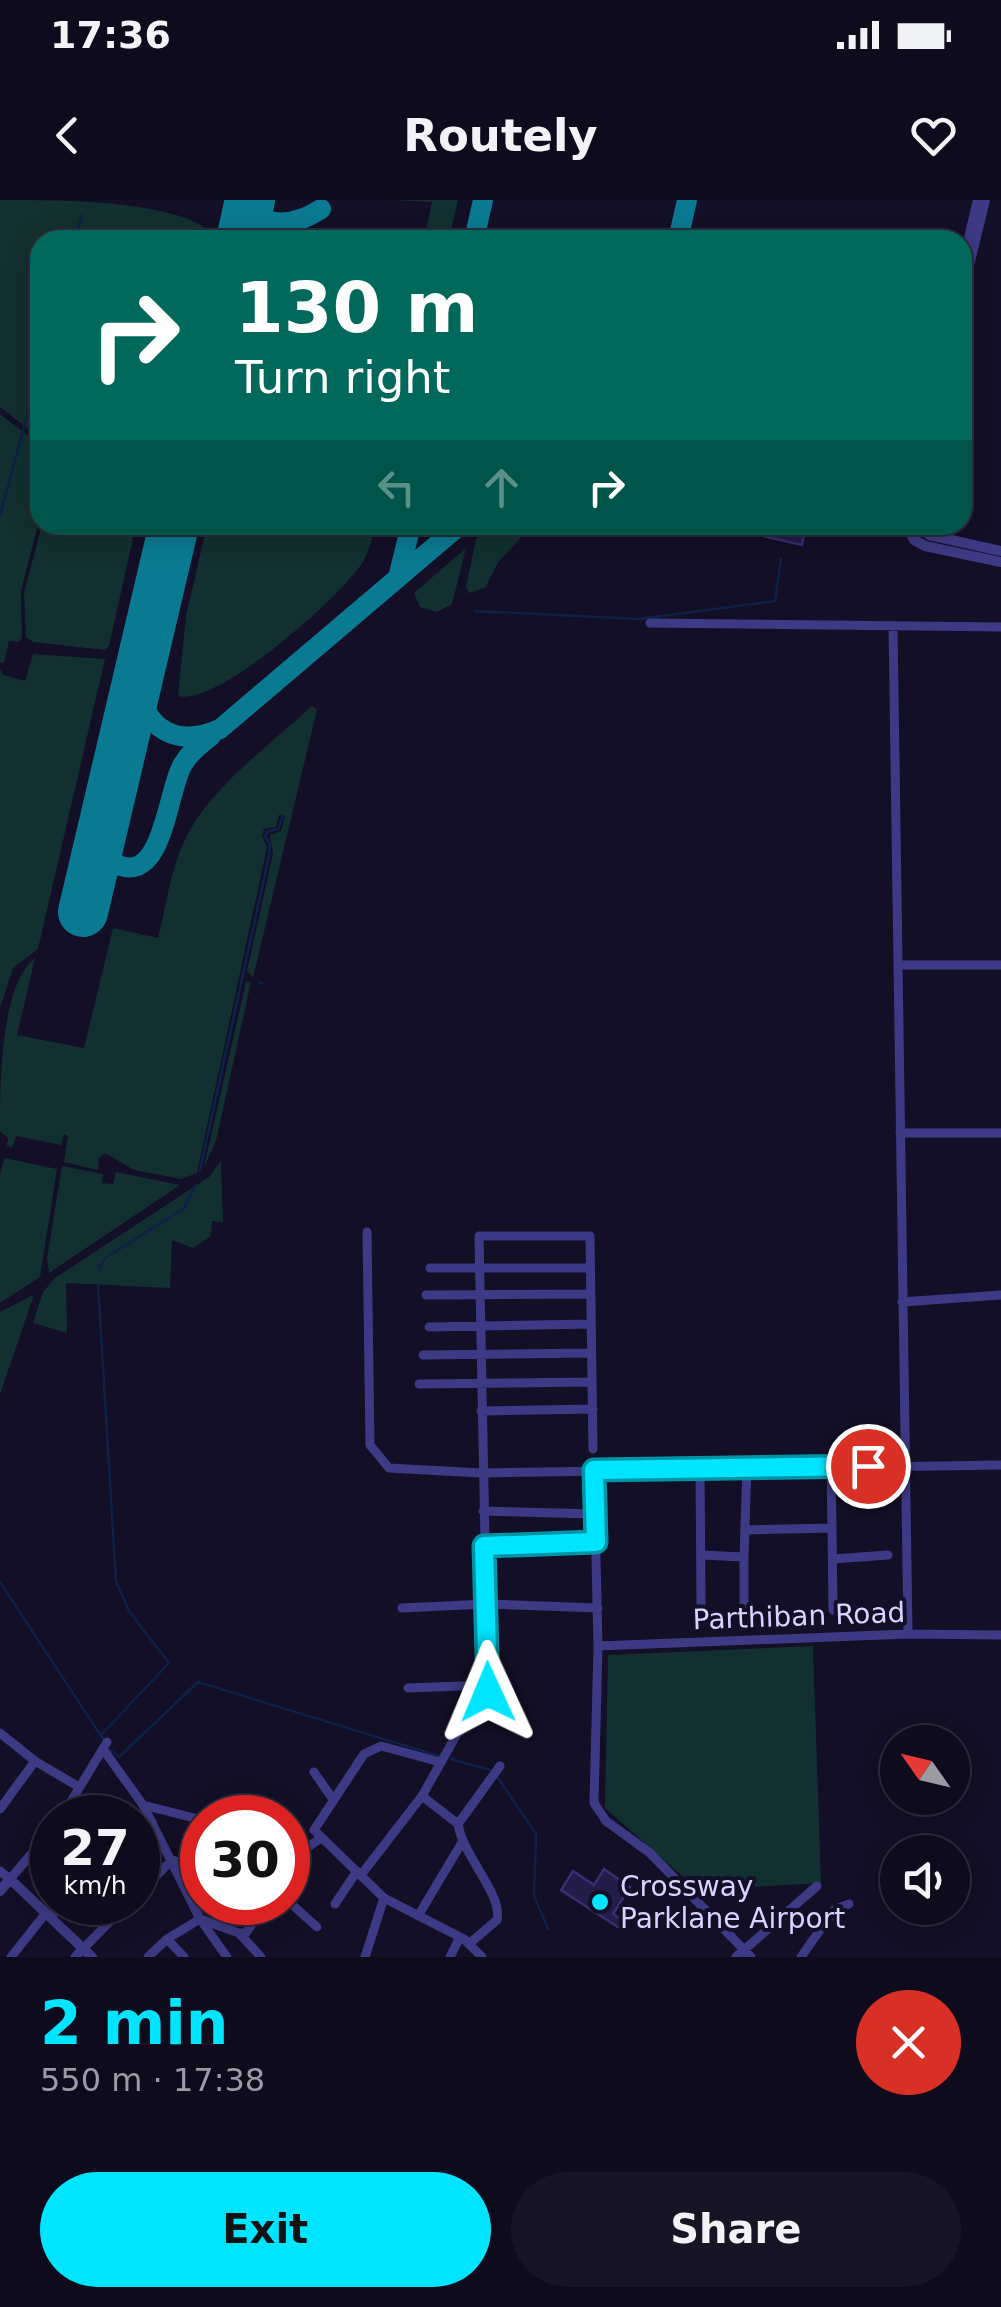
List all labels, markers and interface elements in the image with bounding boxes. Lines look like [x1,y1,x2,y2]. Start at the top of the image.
text: 17:36 [50,13,171,57]
icon: back [40,108,95,163]
icon: heart [906,108,961,163]
text: Routely [403,109,598,162]
text: 130 m [235,267,478,349]
icon: right [70,270,200,400]
text: Turn right [235,351,450,404]
icon: left [369,460,424,515]
icon: ahead [474,460,529,515]
icon: right [579,460,634,515]
pin [826,1424,911,1509]
icon: arrive [841,1439,896,1494]
street label: Parthiban Road [692,1596,906,1636]
position arrow [436,1640,540,1744]
north arrow [880,1725,970,1815]
map controls [880,1725,970,1925]
speed limit sign: 30 [180,1795,310,1925]
text: 27 [60,1819,130,1877]
button: sound [880,1835,970,1925]
place label: Crossway Parklane Airport [620,1870,845,1935]
text: km/h [63,1871,127,1900]
marker: Crossway Parklane Airport [589,1891,611,1913]
text: 2 min [40,1988,228,2058]
button: close [856,1990,961,2095]
text: 550 m · 17:38 [40,2061,265,2099]
button: Exit [40,2172,491,2287]
button: Share [511,2172,961,2287]

